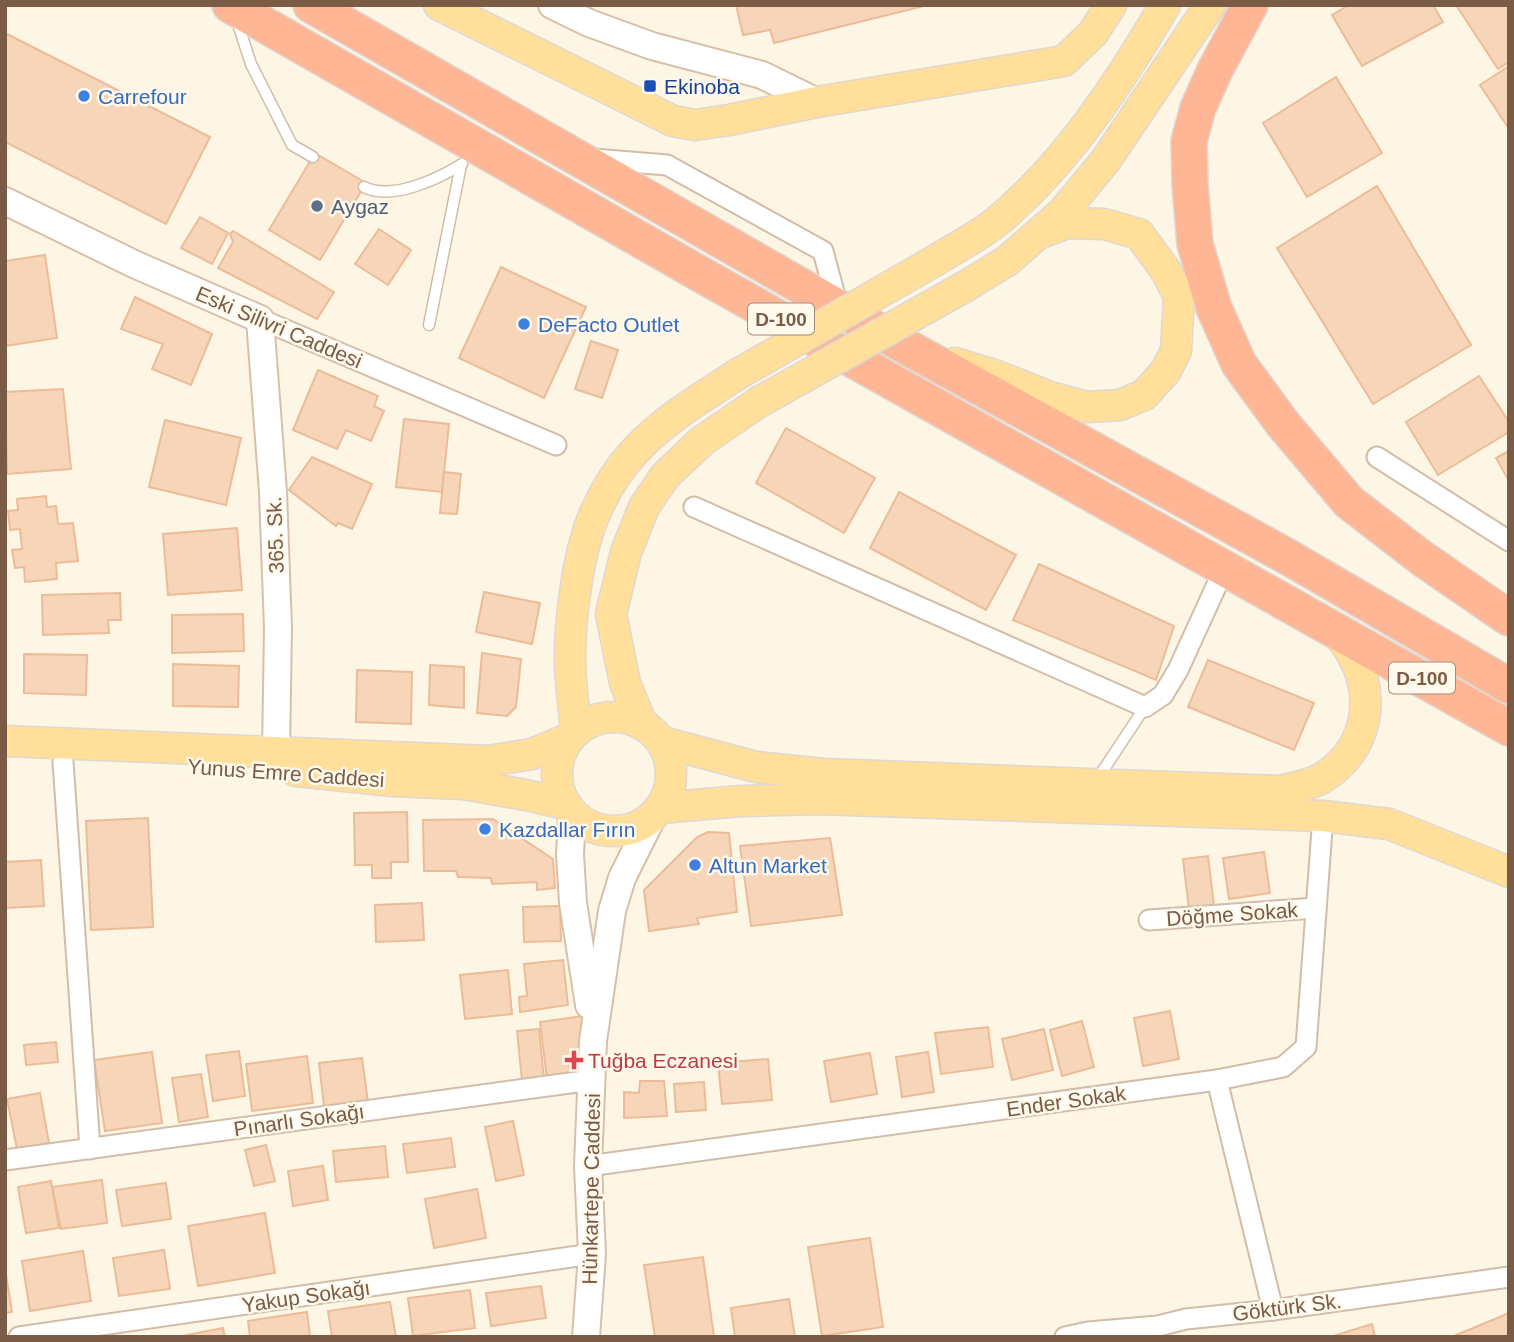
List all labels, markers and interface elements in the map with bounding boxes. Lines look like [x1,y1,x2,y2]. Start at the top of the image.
place label: Ekinoba [664,75,740,98]
marker: Ekinoba [642,78,658,94]
place label: Carrefour [98,85,187,108]
marker: Carrefour [76,88,92,104]
place label: Aygaz [331,195,389,218]
marker: Aygaz [309,198,325,214]
street label: Eski Silivri Caddesi [192,282,366,372]
road number: D-100 [748,304,814,334]
place label: DeFacto Outlet [538,313,679,336]
marker: DeFacto Outlet [516,316,532,332]
street label: 365. Sk. [262,496,288,574]
road number: D-100 [1389,663,1455,694]
street label: Yunus Emre Caddesi [187,755,385,791]
place label: Kazdallar Fırın [499,818,636,841]
marker: Kazdallar Fırın [477,821,493,837]
place label: Altun Market [709,854,827,877]
marker: Altun Market [687,857,703,873]
street label: Döğme Sokak [1165,898,1299,930]
place label: Tuğba Eczanesi [588,1049,738,1072]
marker: Tuğba Eczanesi [566,1052,582,1068]
street label: Ender Sokak [1005,1081,1128,1121]
street label: Hünkartepe Caddesi [578,1093,604,1285]
street label: Pınarlı Sokağı [232,1099,366,1141]
street label: Yakup Sokağı [240,1276,372,1316]
street label: Göktürk Sk. [1231,1289,1343,1325]

